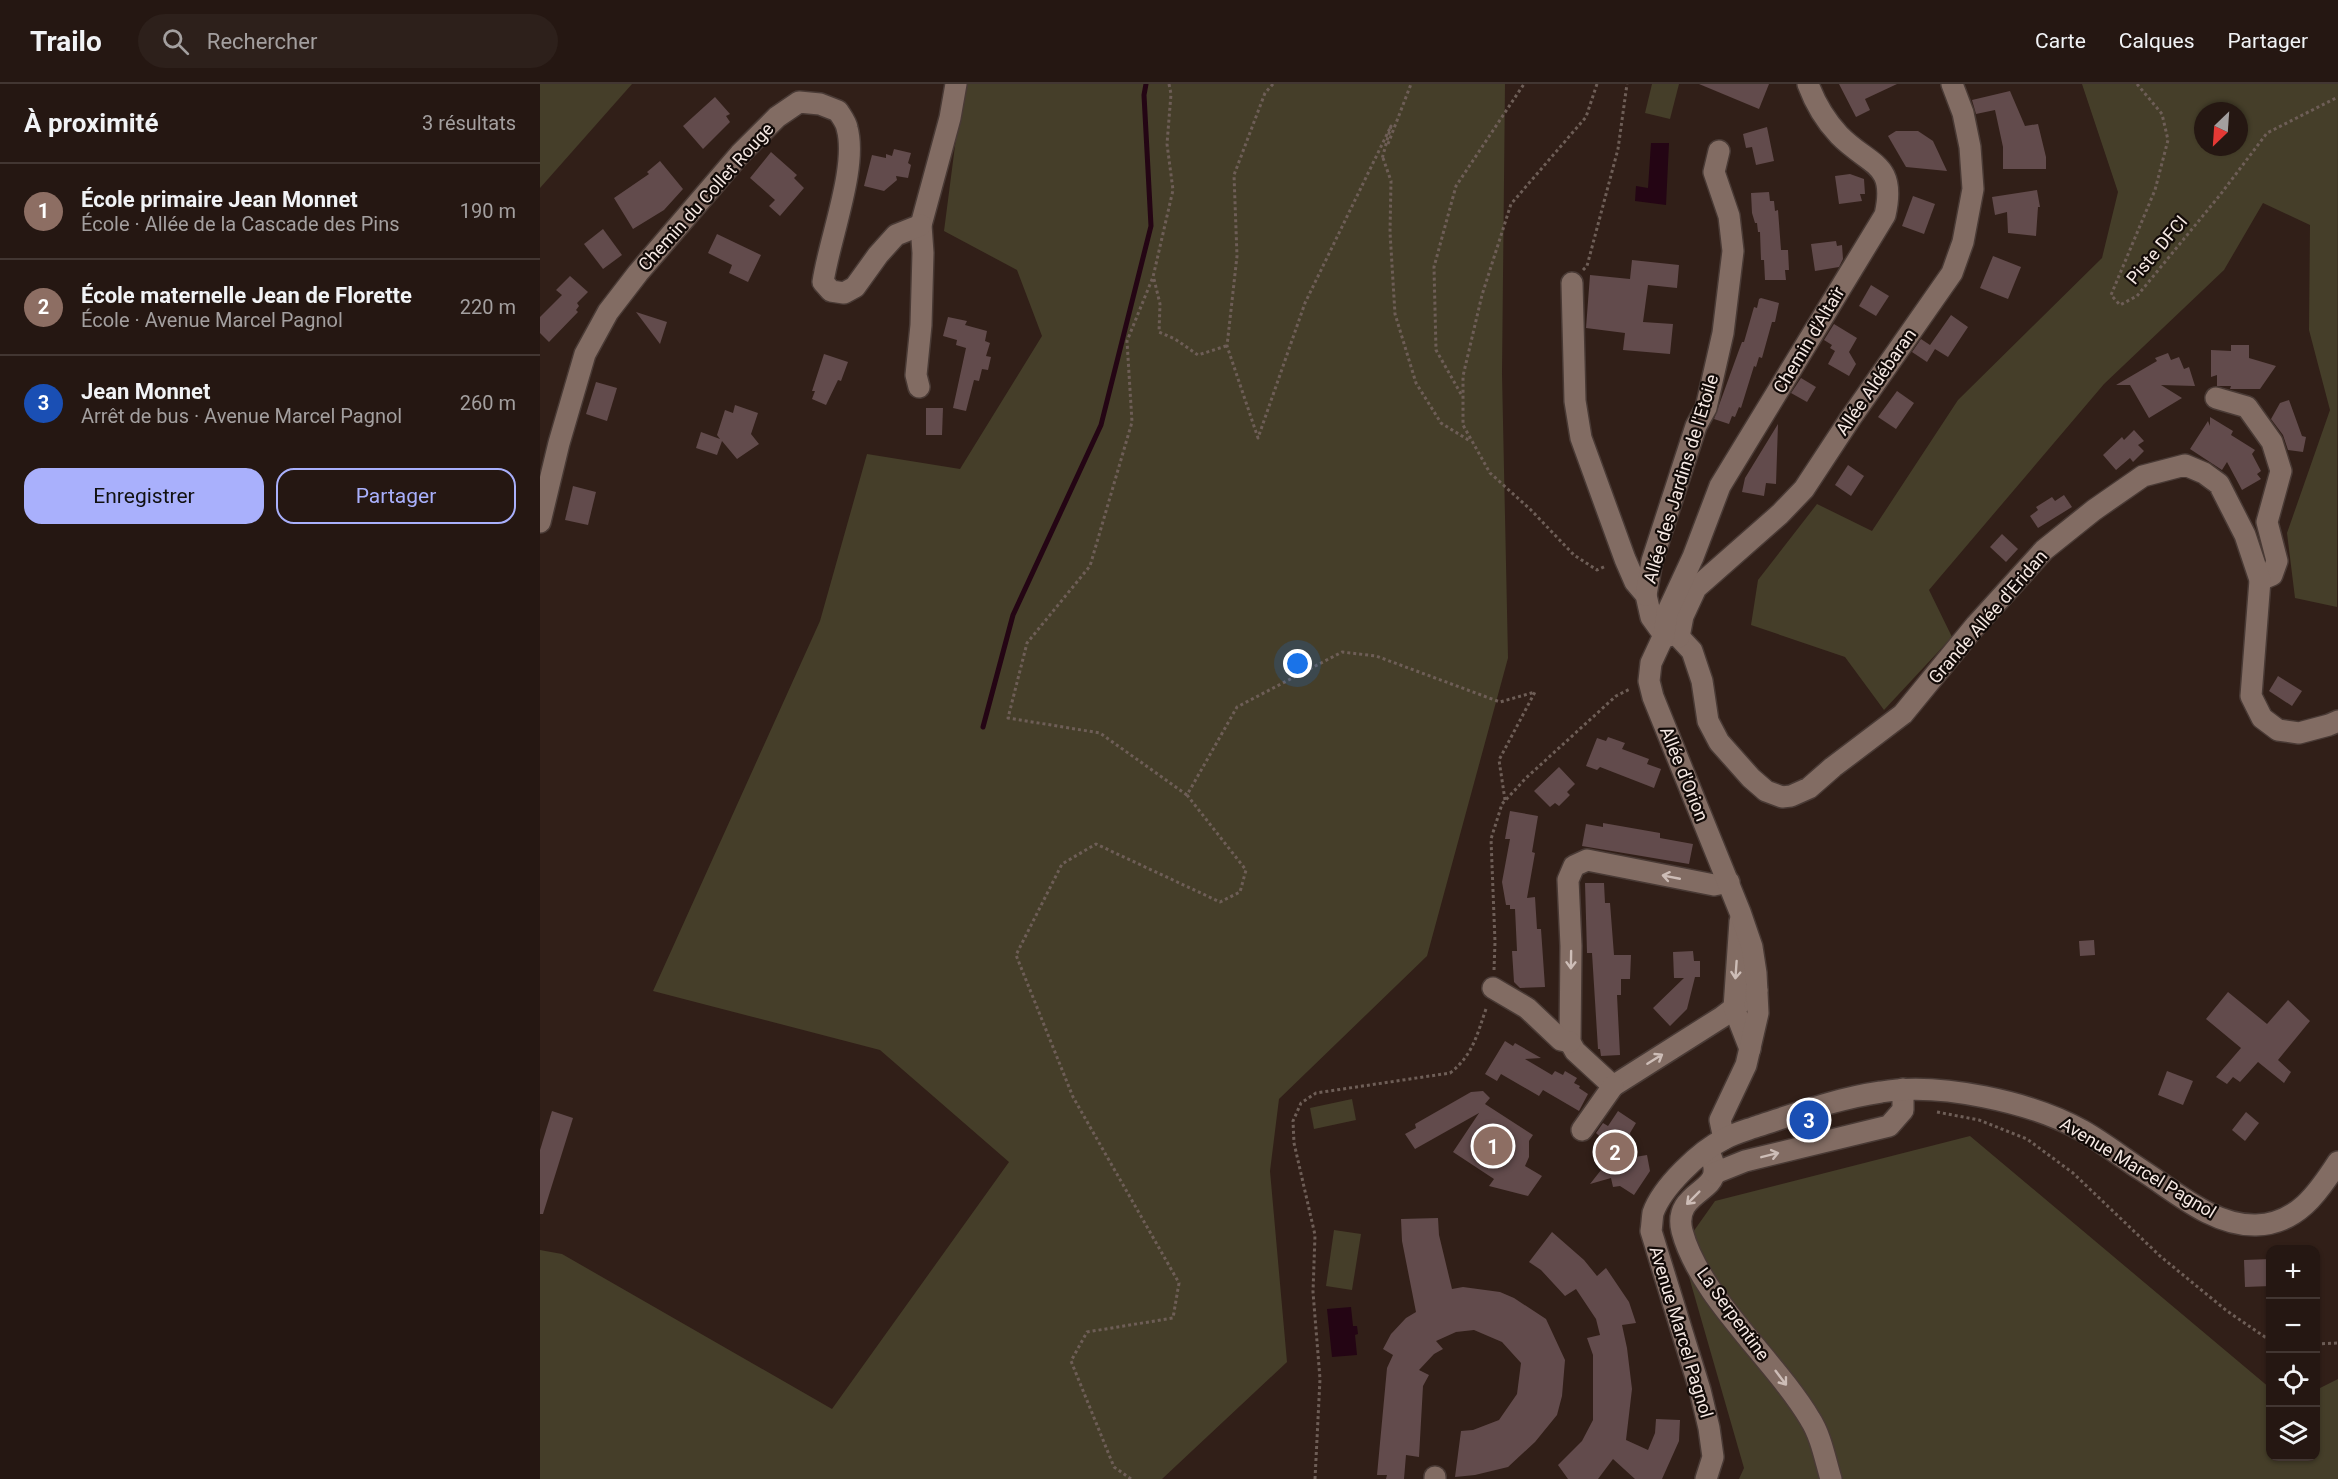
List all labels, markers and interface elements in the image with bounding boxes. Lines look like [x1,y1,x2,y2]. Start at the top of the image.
search box [138,14,558,68]
text: Trailo [30,25,102,58]
icon: search [159,25,192,58]
text: Rechercher [207,29,317,54]
text: Carte [2035,29,2086,53]
text: Calques [2119,29,2194,53]
text: Partager [2227,29,2308,53]
north arrow [2194,102,2248,156]
text: À proximité [24,108,158,138]
text: 3 résultats [422,111,516,135]
street label: Chemin du Collet Rouge [634,118,778,275]
text: École primaire Jean Monnet [81,187,358,212]
text: 1 [38,199,49,223]
text: 190 m [460,199,516,223]
street label: Piste DFCI [2122,211,2191,288]
text: École · Allée de la Cascade des Pins [81,212,400,236]
text: École maternelle Jean de Florette [81,283,412,308]
street label: Chemin d'Altaïr [1769,283,1849,397]
text: 2 [38,295,49,319]
text: 220 m [460,295,516,319]
text: École · Avenue Marcel Pagnol [81,308,343,332]
street label: Allée Aldébaran [1831,324,1920,439]
street label: Allée des Jardins de l'Etoile [1639,372,1722,586]
text: Jean Monnet [81,379,210,404]
text: 3 [38,391,49,415]
text: 260 m [460,391,516,415]
text: Arrêt de bus · Avenue Marcel Pagnol [81,404,402,428]
button: Enregistrer [24,468,264,524]
button: Partager [276,468,516,524]
street label: Grande Allée d'Eridan [1924,546,2051,688]
your location [1283,649,1312,678]
street label: Allée d'Orion [1656,723,1713,824]
one-way arrow [1662,871,1682,882]
one-way arrow [1565,949,1577,969]
one-way arrow [1730,959,1741,979]
one-way arrow [1646,1052,1663,1064]
pin: 3 [1790,1098,1828,1142]
street label: Avenue Marcel Pagnol [2056,1113,2220,1222]
pin: 1 [1474,1124,1512,1168]
pin: 2 [1596,1130,1634,1174]
one-way arrow [1760,1149,1779,1161]
one-way arrow [1686,1190,1700,1205]
street label: Avenue Marcel Pagnol [1645,1244,1718,1420]
map controls [2266,1245,2320,1461]
button: + [2266,1245,2320,1299]
street label: La Serpentine [1693,1263,1774,1364]
button: − [2266,1299,2320,1353]
button: locate [2266,1353,2320,1407]
one-way arrow [1775,1370,1787,1386]
button: layers [2266,1407,2320,1461]

